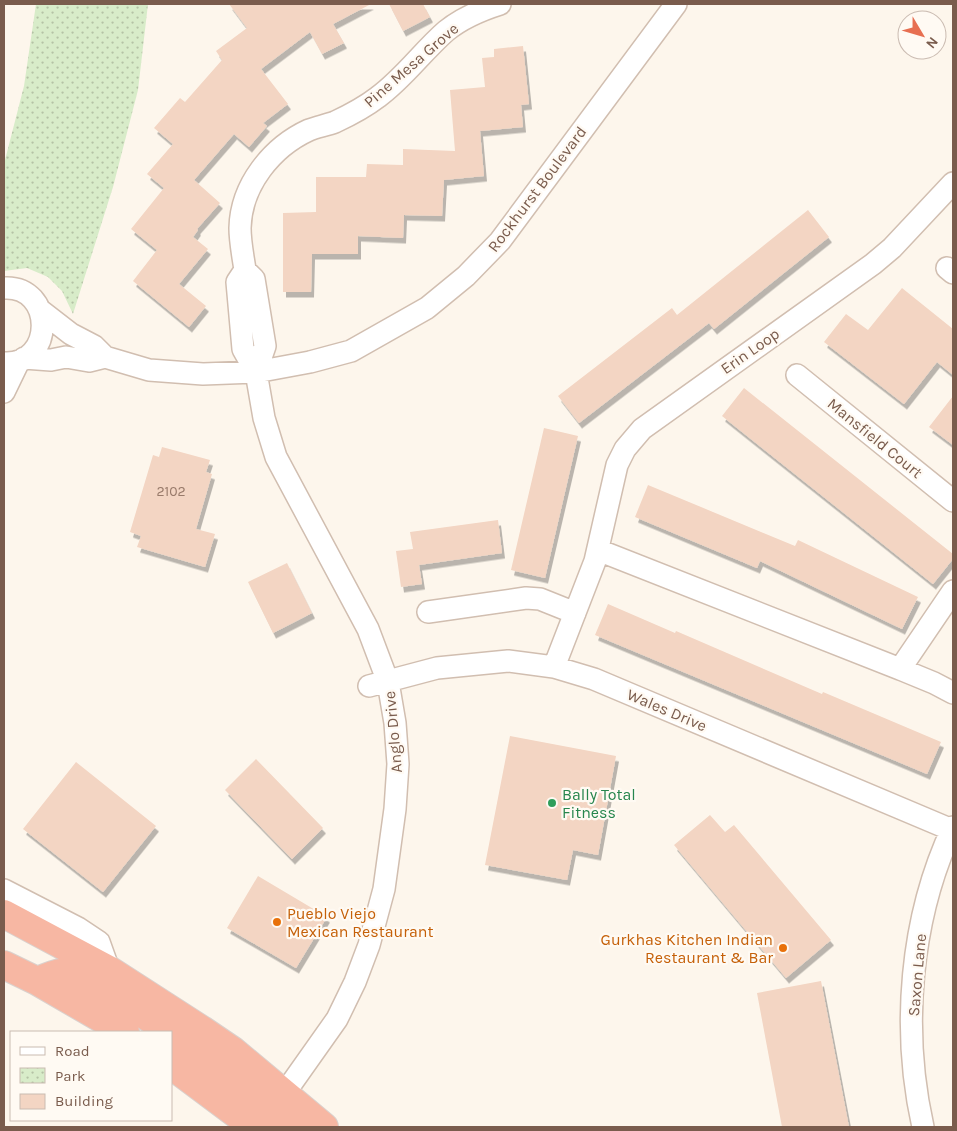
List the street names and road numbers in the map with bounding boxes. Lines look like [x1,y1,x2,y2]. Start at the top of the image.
street label: Pine Mesa Grove [360,19,462,111]
street label: Rockhurst Boulevard [484,122,590,256]
street label: Erin Loop [717,324,783,378]
street label: Mansfield Court [824,394,926,482]
street label: Wales Drive [624,685,710,735]
street label: Anglo Drive [380,690,406,774]
street label: Saxon Lane [904,933,930,1017]

